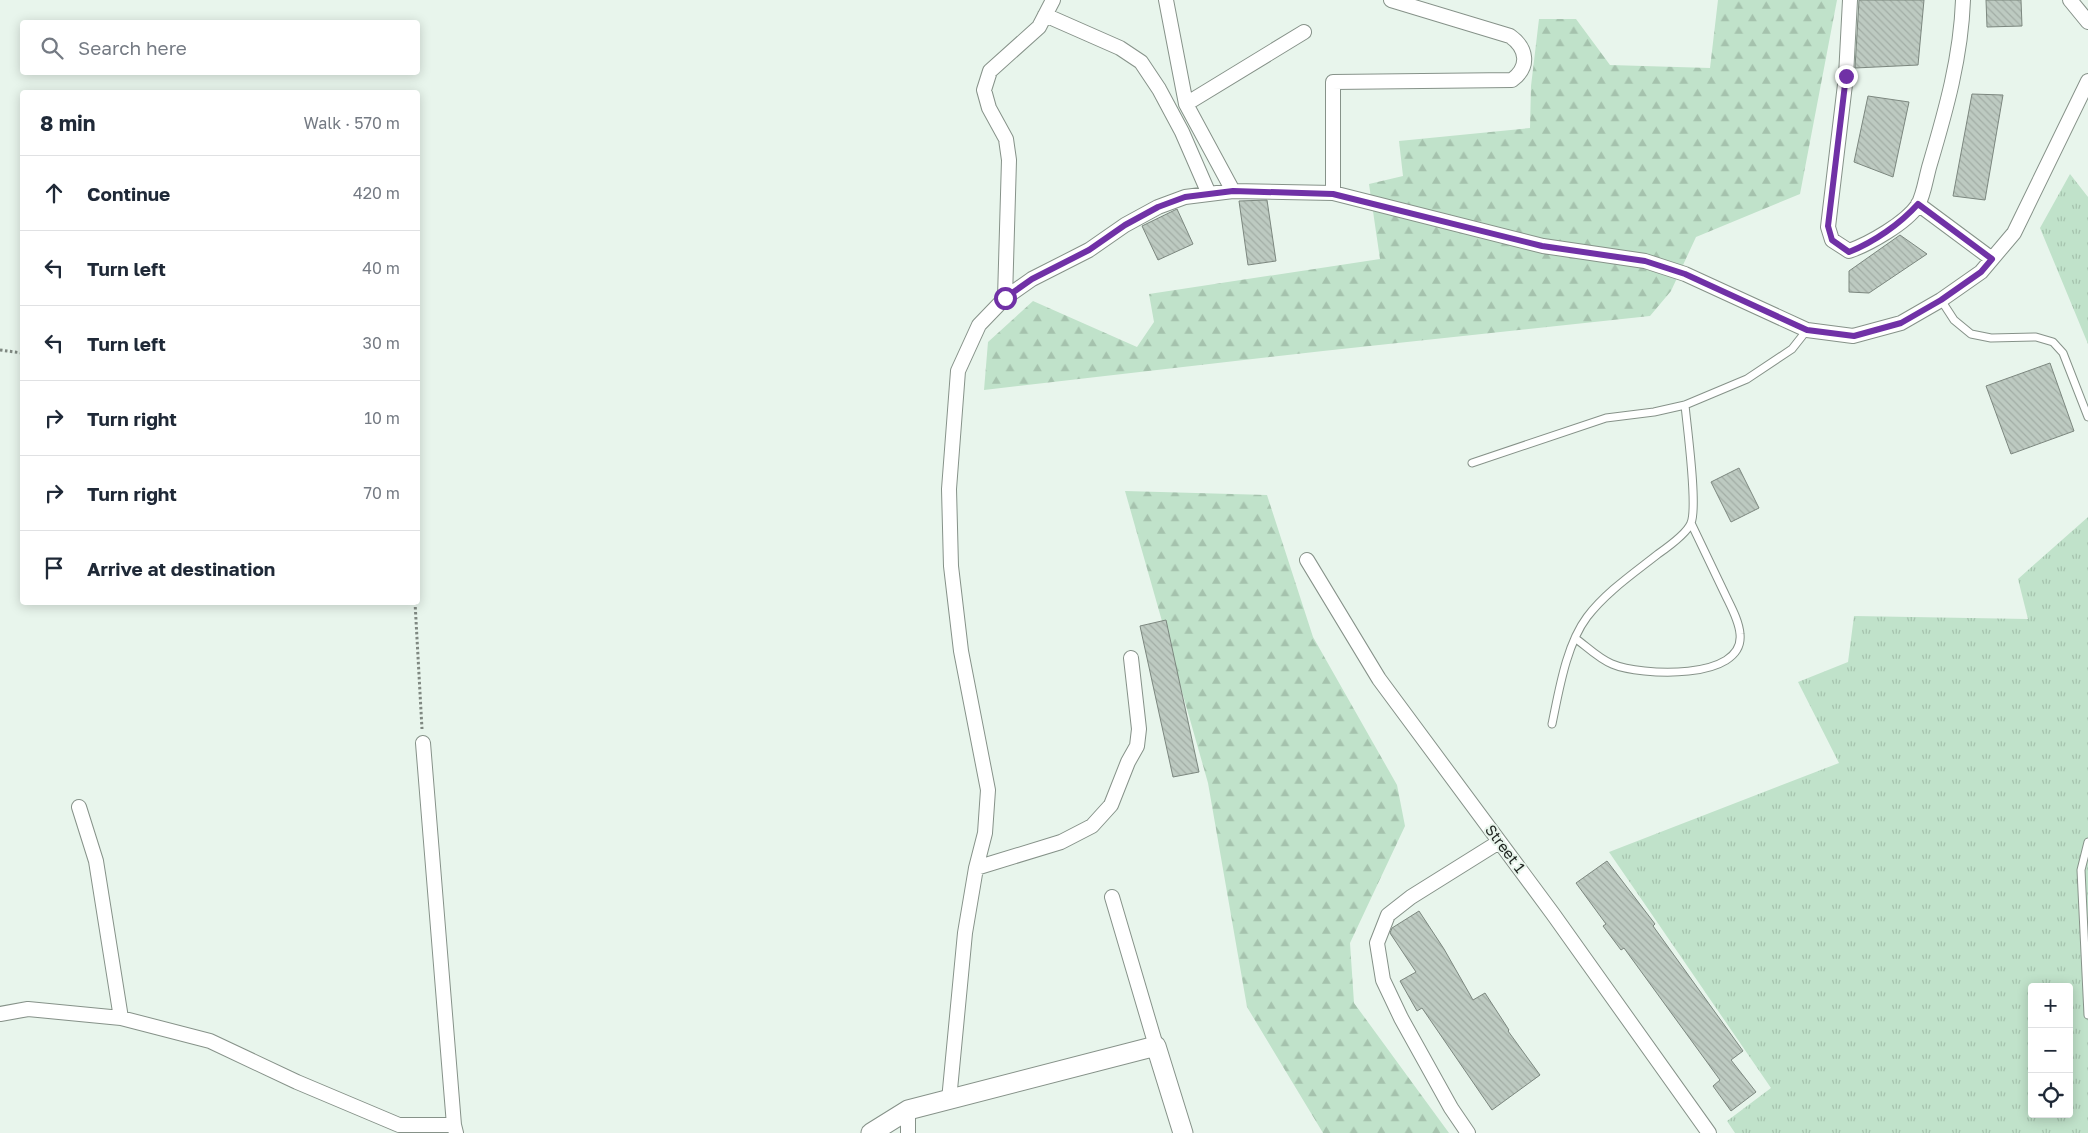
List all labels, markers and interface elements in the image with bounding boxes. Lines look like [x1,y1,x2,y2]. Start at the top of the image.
search box [20,20,420,75]
icon: search [38,34,66,62]
text: Search here [78,36,187,59]
route end [1835,65,1858,88]
text: 8 min [40,110,96,136]
text: Walk · 570 m [303,113,400,133]
icon: ahead [40,179,68,207]
text: Continue [87,182,170,205]
text: 420 m [353,183,400,203]
icon: left [40,254,68,282]
text: Turn left [87,257,166,280]
text: 40 m [362,258,400,278]
route start [994,287,1017,310]
icon: left [40,329,68,357]
text: Turn left [87,332,166,355]
text: 30 m [363,333,400,353]
icon: right [40,404,68,432]
text: Turn right [87,407,177,430]
text: 10 m [364,408,400,428]
icon: right [40,479,68,507]
text: Turn right [87,482,177,505]
text: 70 m [363,483,400,503]
icon: arrive [40,554,68,582]
text: Arrive at destination [87,557,275,580]
street label: Street 1 [1482,821,1530,876]
map controls [2028,983,2073,1118]
button: + [2028,983,2073,1028]
button: − [2028,1028,2073,1073]
button: locate [2028,1073,2073,1118]

